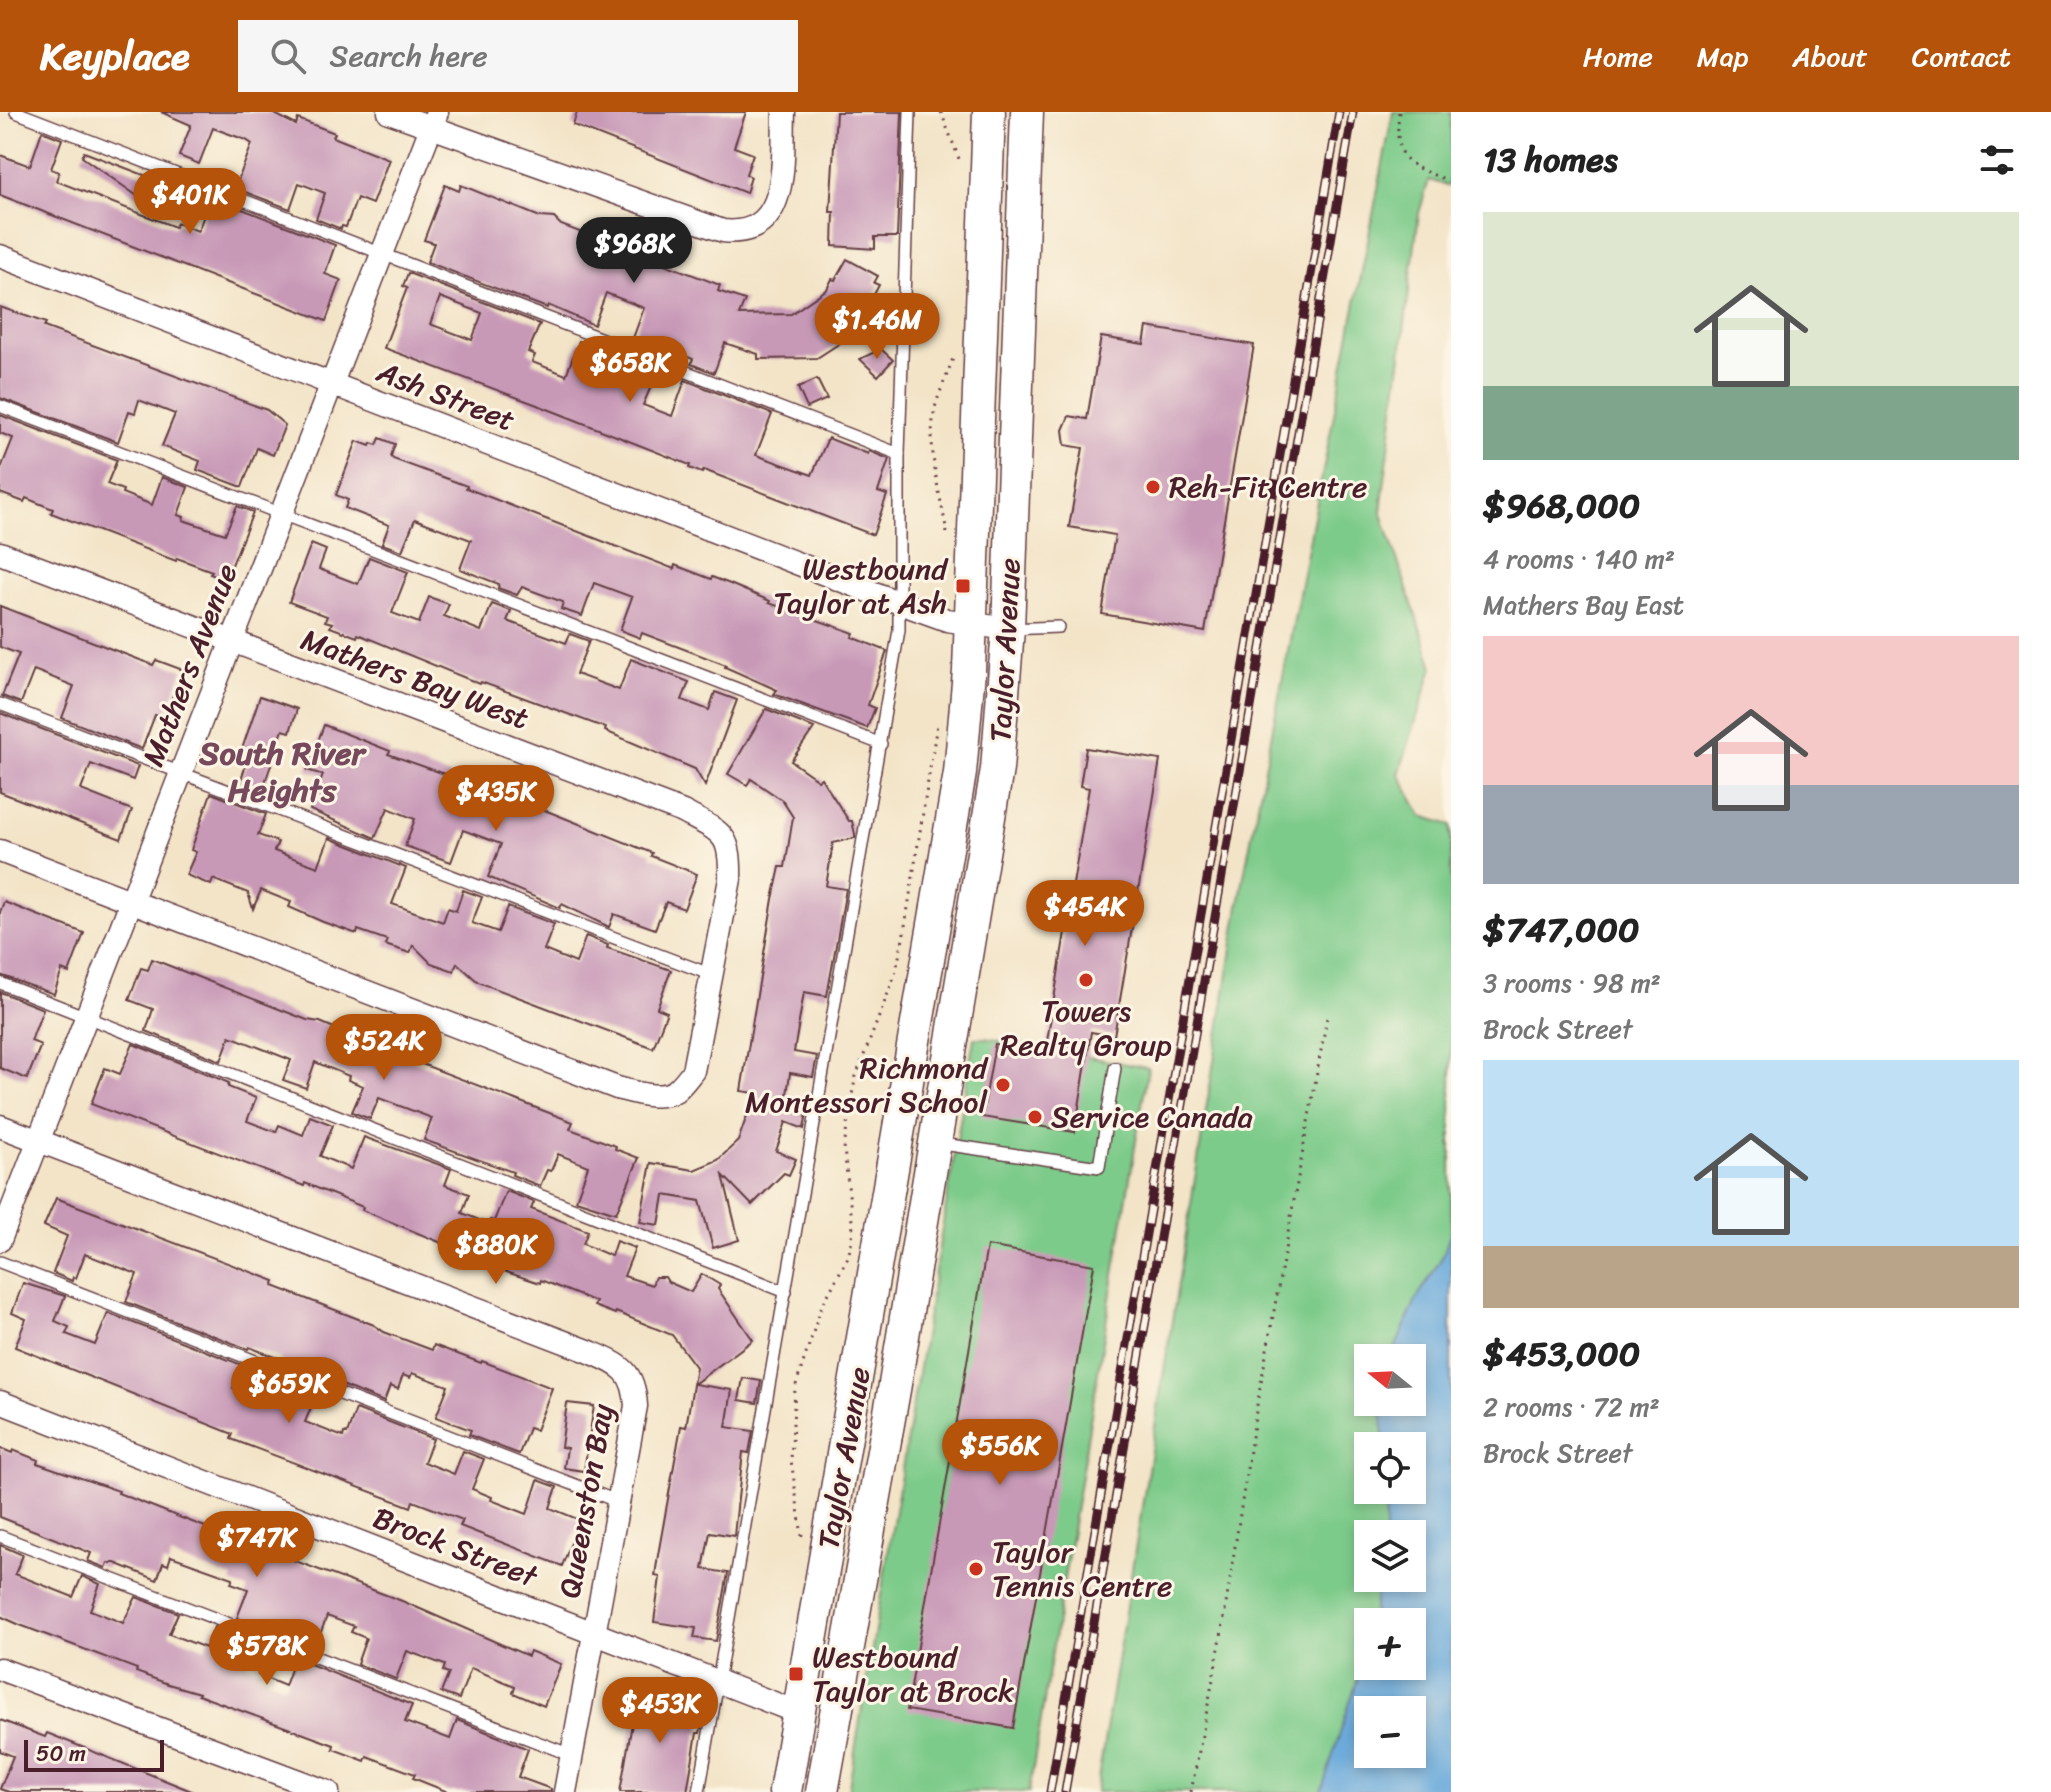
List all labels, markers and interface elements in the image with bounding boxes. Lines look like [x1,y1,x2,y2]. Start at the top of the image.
search box [238,20,798,92]
text: Keyplace [40,23,190,90]
text: Search here [330,29,488,83]
text: Home [1583,32,1653,81]
text: Map [1697,32,1748,81]
text: About [1792,32,1868,81]
text: Contact [1912,32,2011,81]
icon: search [266,34,310,78]
text: 13 homes [1483,130,1618,190]
icon: filters [1975,138,2019,182]
pin: $401K [134,168,246,236]
text: $401K [151,171,229,217]
pin: $968K [578,217,690,285]
text: $968K [594,220,674,266]
icon: home [1679,264,1823,408]
pin: $1.46M [812,293,942,361]
text: $1.46M [833,296,921,342]
pin: $658K [574,336,686,404]
text: $658K [590,339,670,385]
street label: Ash Street [368,345,523,447]
place label: Reh-Fit Centre [1169,460,1367,514]
text: $968,000 [1483,476,1640,536]
marker: Reh-Fit Centre [1144,478,1162,496]
text: 4 rooms · 140 m² [1483,536,1675,582]
place label: Westbound Taylor at Ash [773,542,949,630]
street label: Mathers Avenue [127,556,253,774]
street label: Taylor Avenue [973,557,1037,743]
marker: Westbound Taylor at Ash [954,577,972,595]
text: Mathers Bay East [1483,582,1684,628]
street label: Mathers Bay West [293,613,537,745]
icon: home [1679,688,1823,832]
district label: South River Heights [198,725,368,819]
pin: $435K [440,765,552,833]
text: $435K [456,768,536,814]
pin: $454K [1029,880,1141,948]
text: $454K [1044,883,1126,929]
text: $747,000 [1483,900,1640,960]
text: 3 rooms · 98 m² [1483,960,1661,1006]
marker: Towers Realty Group [1077,971,1095,989]
place label: Towers Realty Group [1000,984,1172,1072]
text: Brock Street [1483,1006,1632,1052]
pin: $524K [328,1014,440,1082]
text: $524K [344,1017,424,1063]
place label: Richmond Montessori School [745,1041,989,1129]
marker: Richmond Montessori School [994,1076,1012,1094]
place label: Service Canada [1051,1090,1253,1144]
marker: Service Canada [1026,1108,1044,1126]
icon: home [1679,1112,1823,1256]
pin: $880K [440,1218,552,1286]
text: $880K [455,1221,537,1267]
text: $453,000 [1483,1324,1640,1384]
north arrow [1354,1344,1426,1416]
map controls [1354,1344,1426,1768]
pin: $659K [233,1357,345,1425]
text: $659K [249,1360,329,1406]
street label: Taylor Avenue [801,1363,887,1553]
text: 2 rooms · 72 m² [1483,1384,1660,1430]
street label: Queenston Bay [542,1399,630,1602]
pin: $556K [944,1419,1056,1487]
text: $556K [960,1422,1040,1468]
text: Brock Street [1483,1430,1632,1476]
button: locate [1354,1432,1426,1504]
street label: Brock Street [365,1491,547,1604]
pin: $747K [201,1511,313,1579]
text: $747K [217,1514,297,1560]
button: layers [1354,1520,1426,1592]
place label: Taylor Tennis Centre [992,1525,1172,1613]
marker: Taylor Tennis Centre [967,1560,985,1578]
button: + [1354,1608,1426,1680]
pin: $578K [211,1619,323,1687]
text: $578K [227,1622,307,1668]
place label: Westbound Taylor at Brock [812,1630,1015,1718]
marker: Westbound Taylor at Brock [787,1665,805,1683]
pin: $453K [604,1677,716,1745]
text: $453K [620,1680,700,1726]
button: − [1354,1696,1426,1768]
text: 50 m [36,1734,86,1773]
scale bar [24,1736,164,1772]

